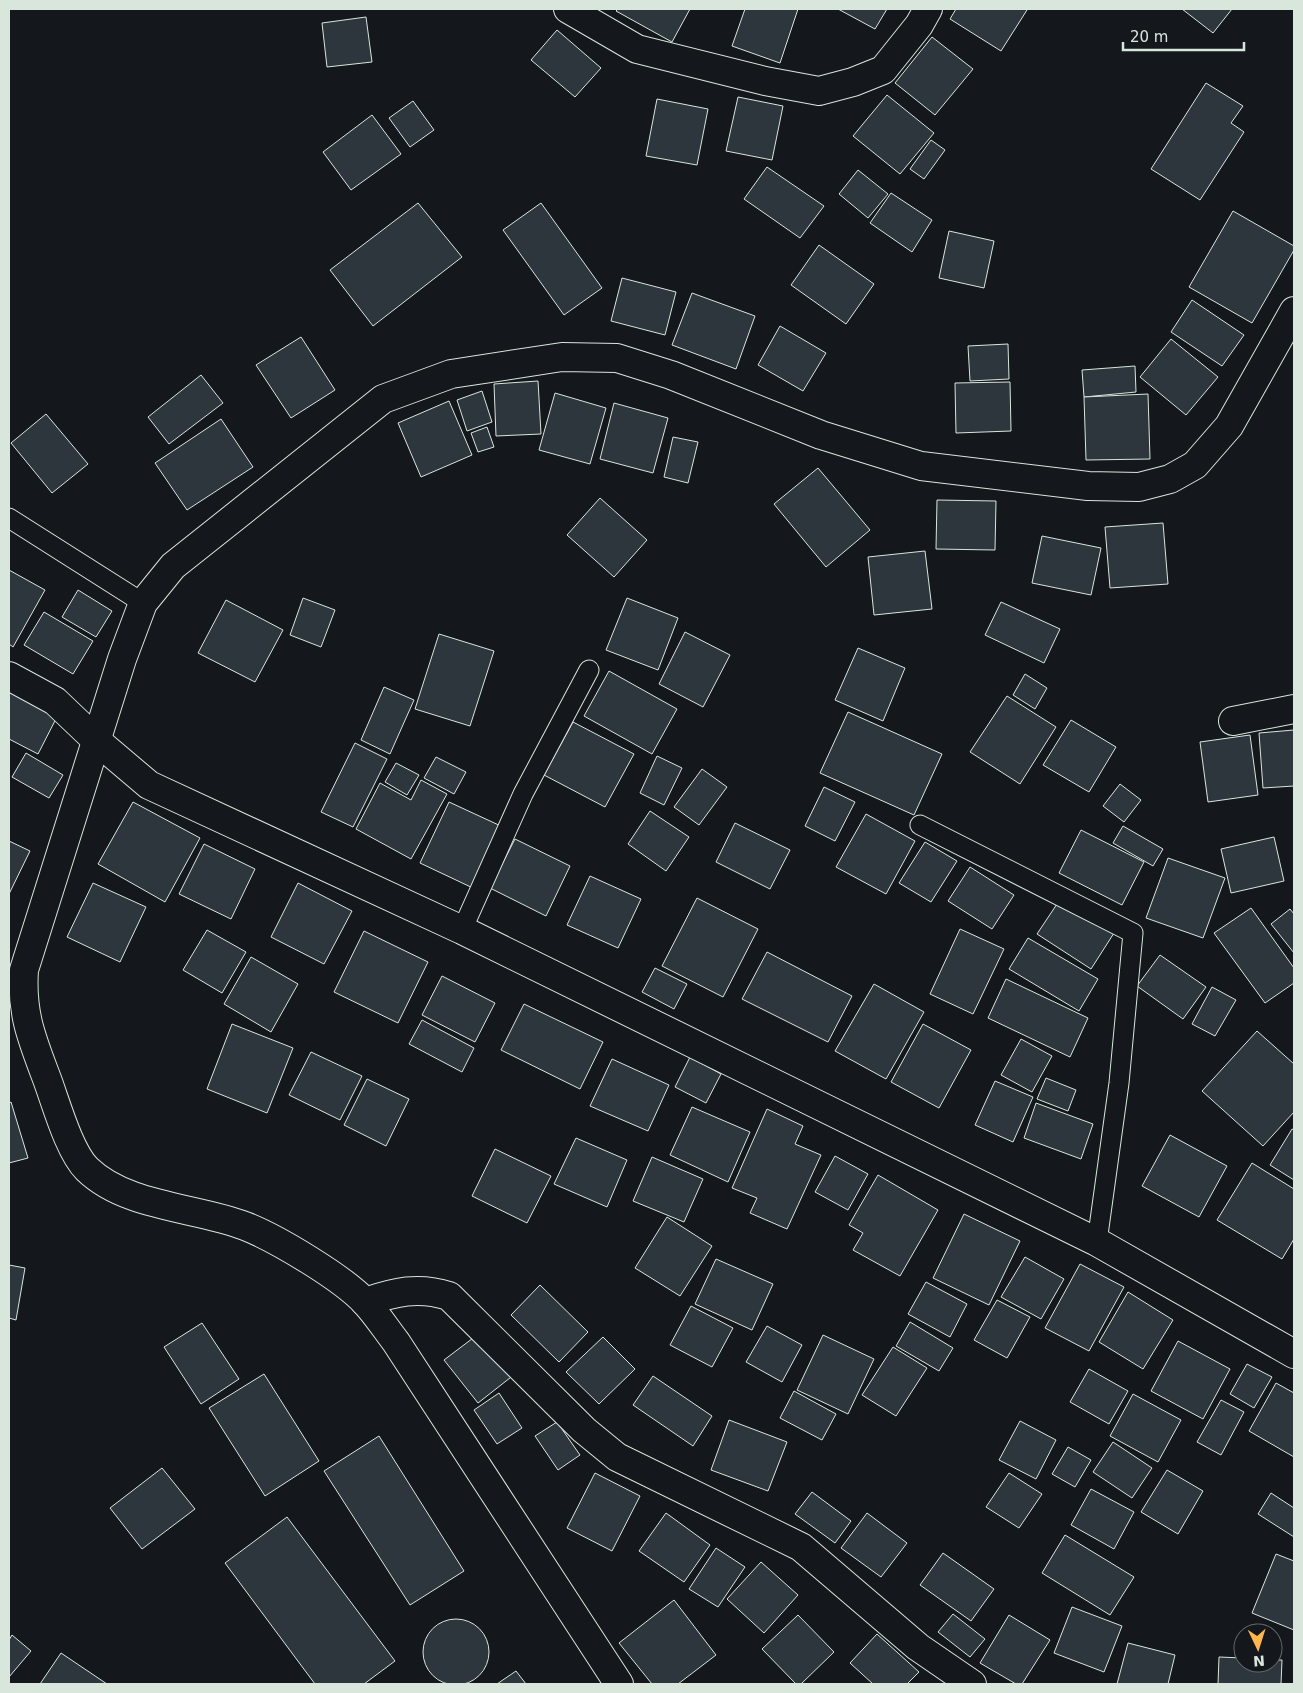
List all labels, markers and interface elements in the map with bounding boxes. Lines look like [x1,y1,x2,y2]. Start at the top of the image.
scale bar [1123,20,1244,52]
text: 20 m [1130,28,1168,46]
north arrow [1233,1623,1283,1673]
text: N [1253,1653,1265,1669]

